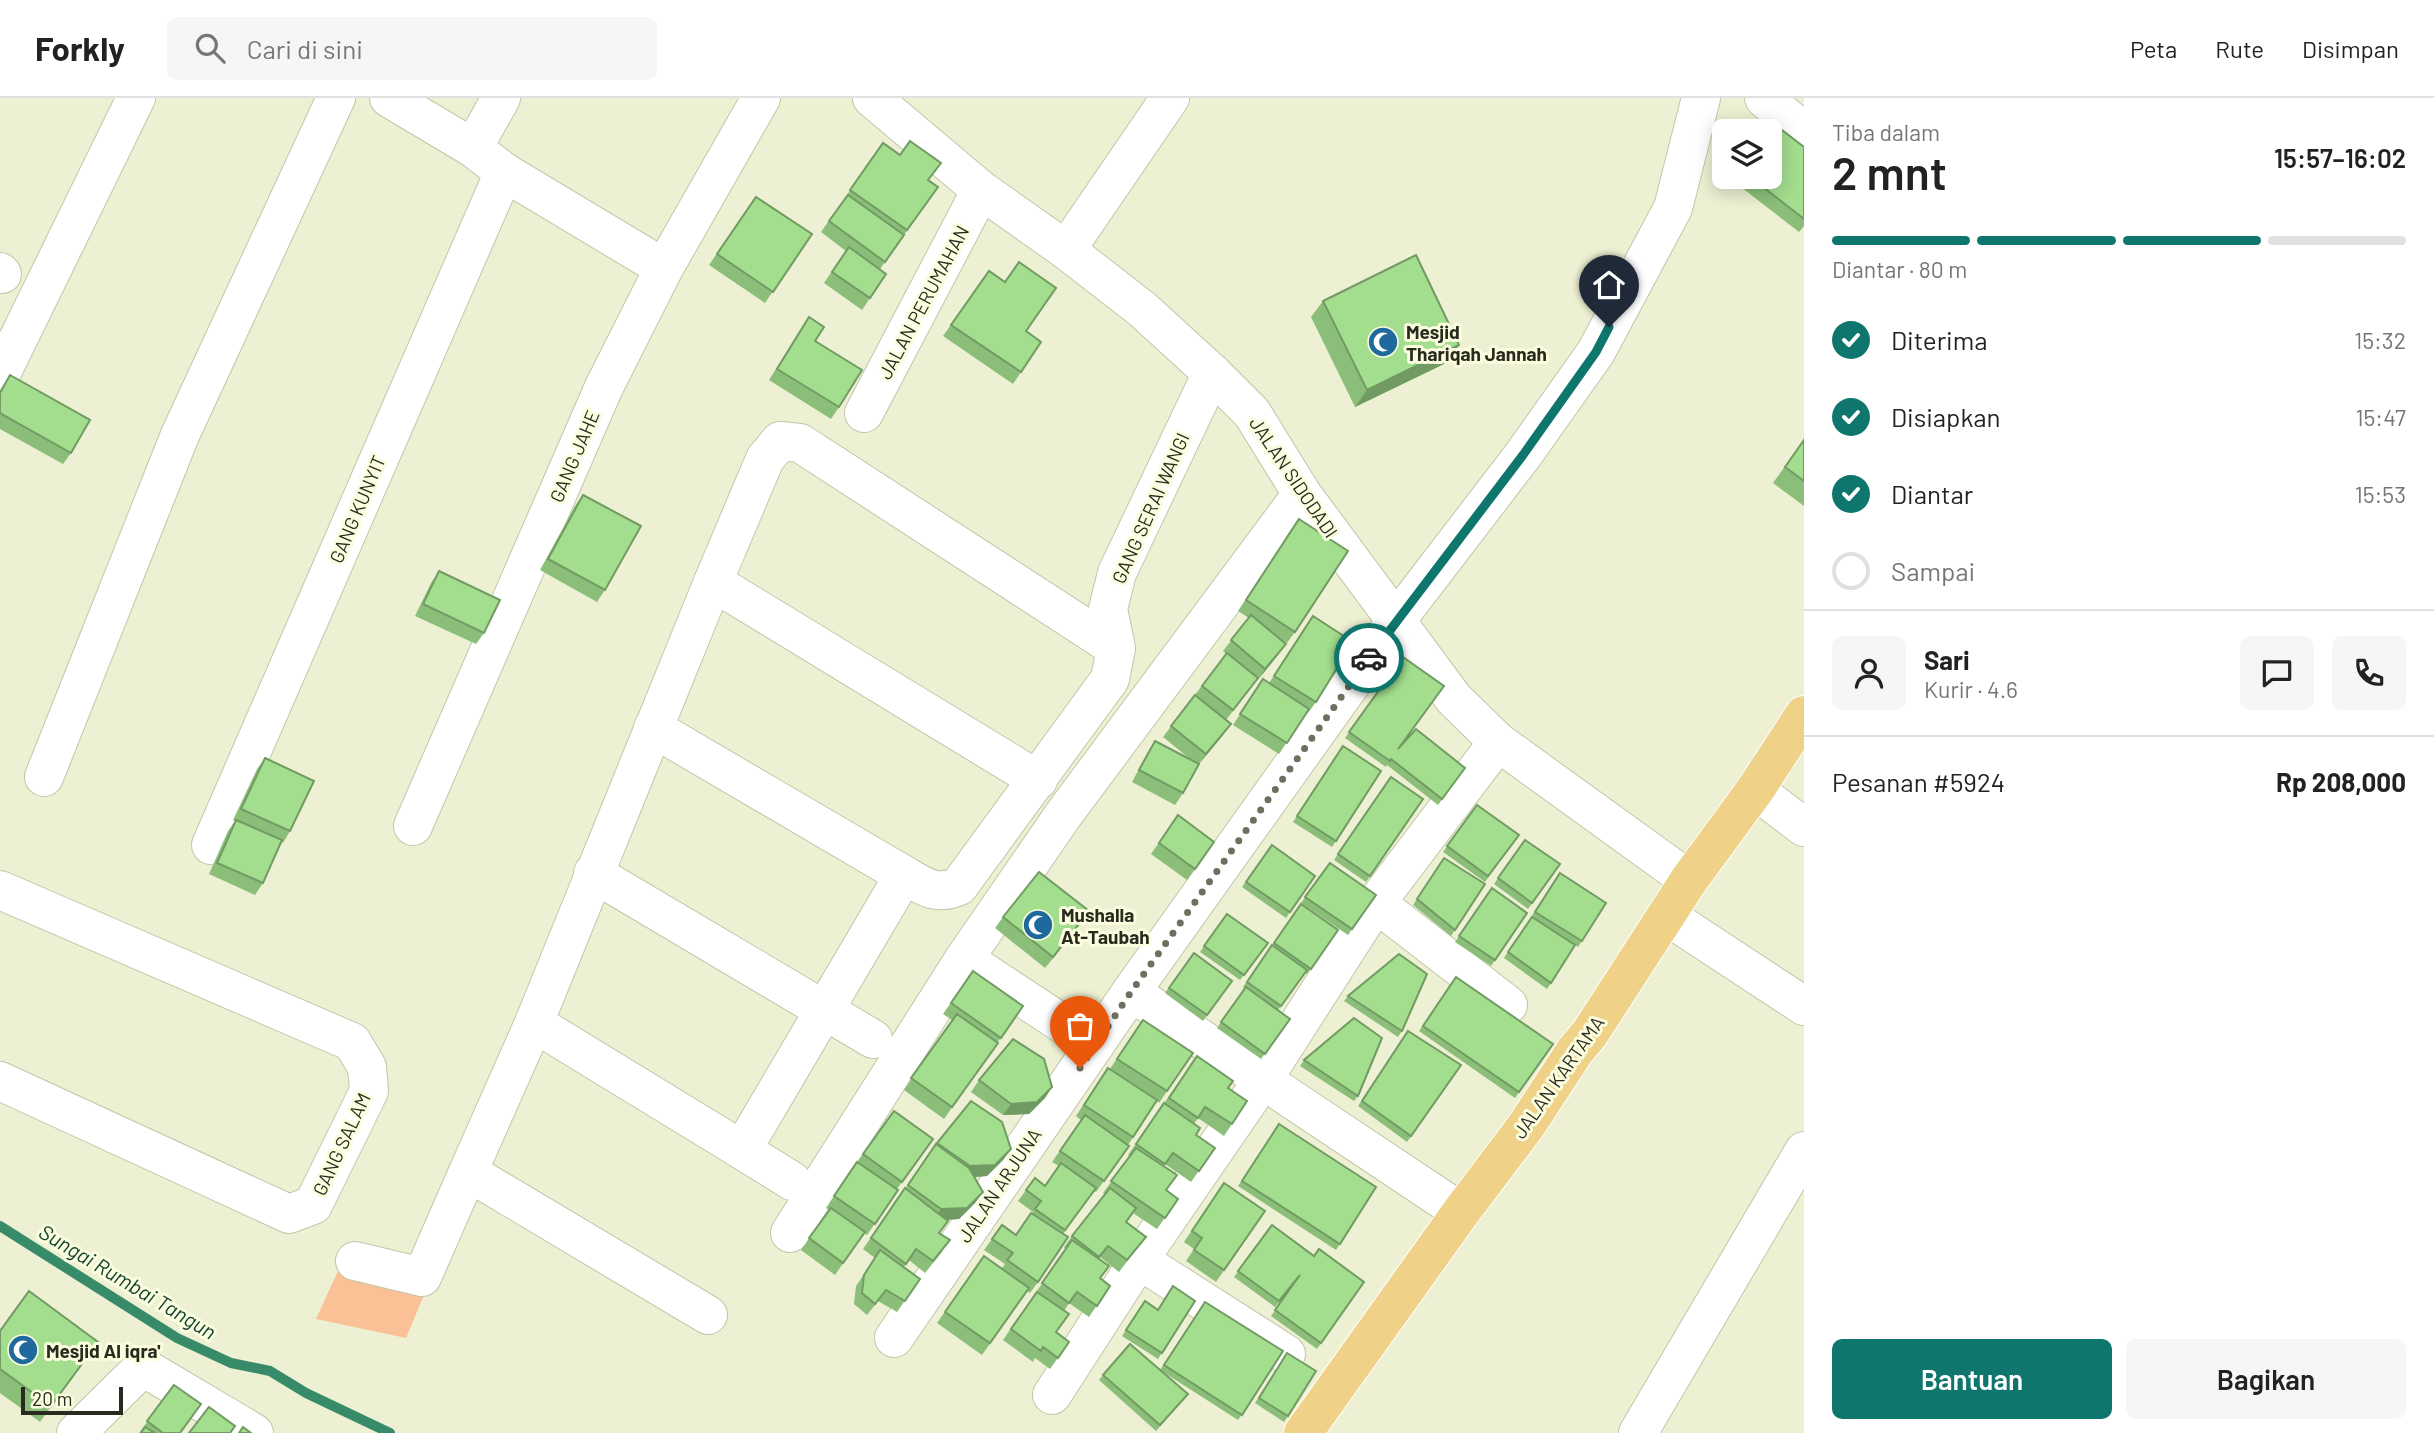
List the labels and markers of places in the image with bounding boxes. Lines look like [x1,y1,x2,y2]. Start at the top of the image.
pin [1579,255,1639,327]
place label: Mesjid Thariqah Jannah [1406,320,1547,365]
mosque icon: Mesjid Thariqah Jannah [1366,325,1400,359]
place label: Mushalla At-Taubah [1061,903,1150,948]
mosque icon: Mushalla At-Taubah [1021,908,1055,942]
pin [1050,996,1110,1068]
mosque icon: Mesjid Al iqra' [6,1333,40,1367]
place label: Mesjid Al iqra' [46,1339,160,1362]

